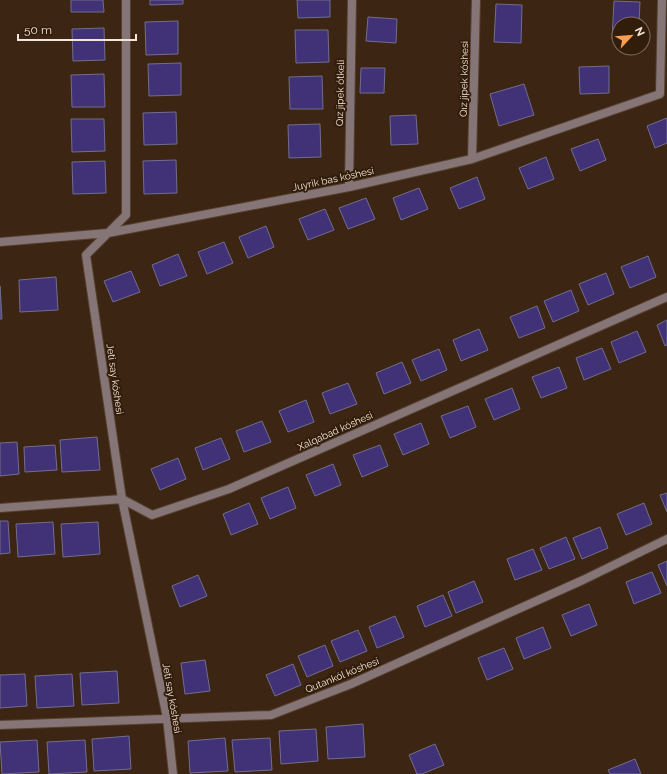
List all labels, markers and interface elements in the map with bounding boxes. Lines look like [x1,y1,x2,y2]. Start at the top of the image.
scale bar [18,16,136,42]
north arrow [611,16,651,56]
text: 50 m [24,23,52,37]
text: N [632,25,647,38]
street label: Qız jipek kóshesi [458,41,470,117]
street label: Qız jipek ótkeli [334,60,346,126]
street label: Juyrik bas kóshesi [291,165,375,193]
street label: Jeti say kóshesi [105,343,125,415]
street label: Xalqabad kóshesi [296,410,374,452]
street label: Qutankól kóshesi [304,655,380,695]
street label: Jeti say kóshesi [160,662,184,734]

